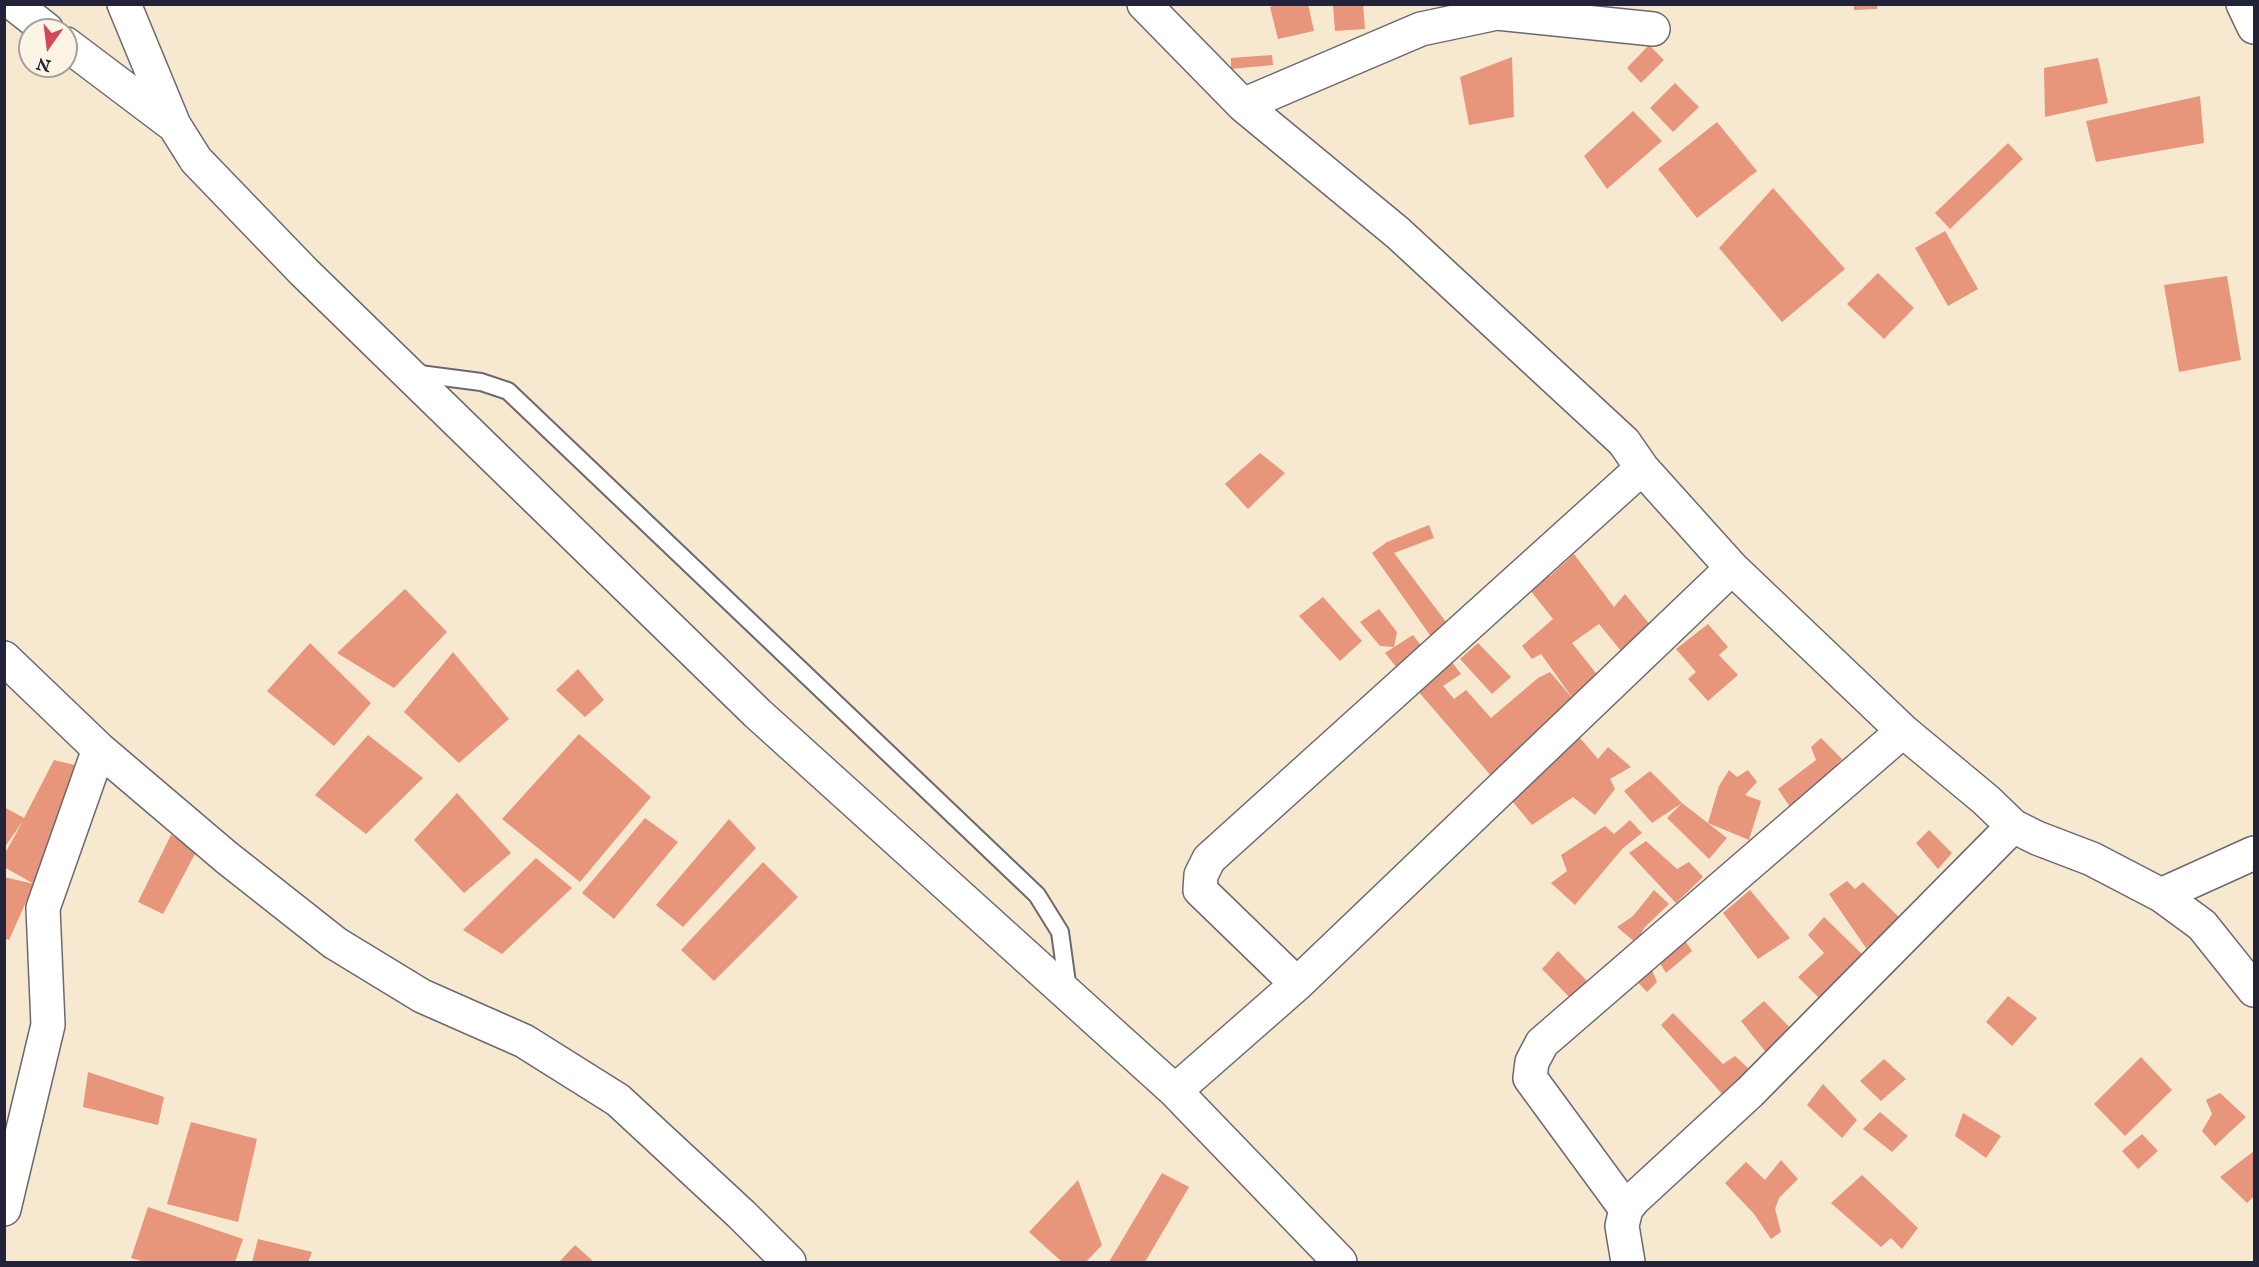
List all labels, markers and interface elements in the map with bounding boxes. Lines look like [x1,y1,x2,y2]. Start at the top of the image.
north arrow [18,18,78,78]
text: N [35,52,53,75]

